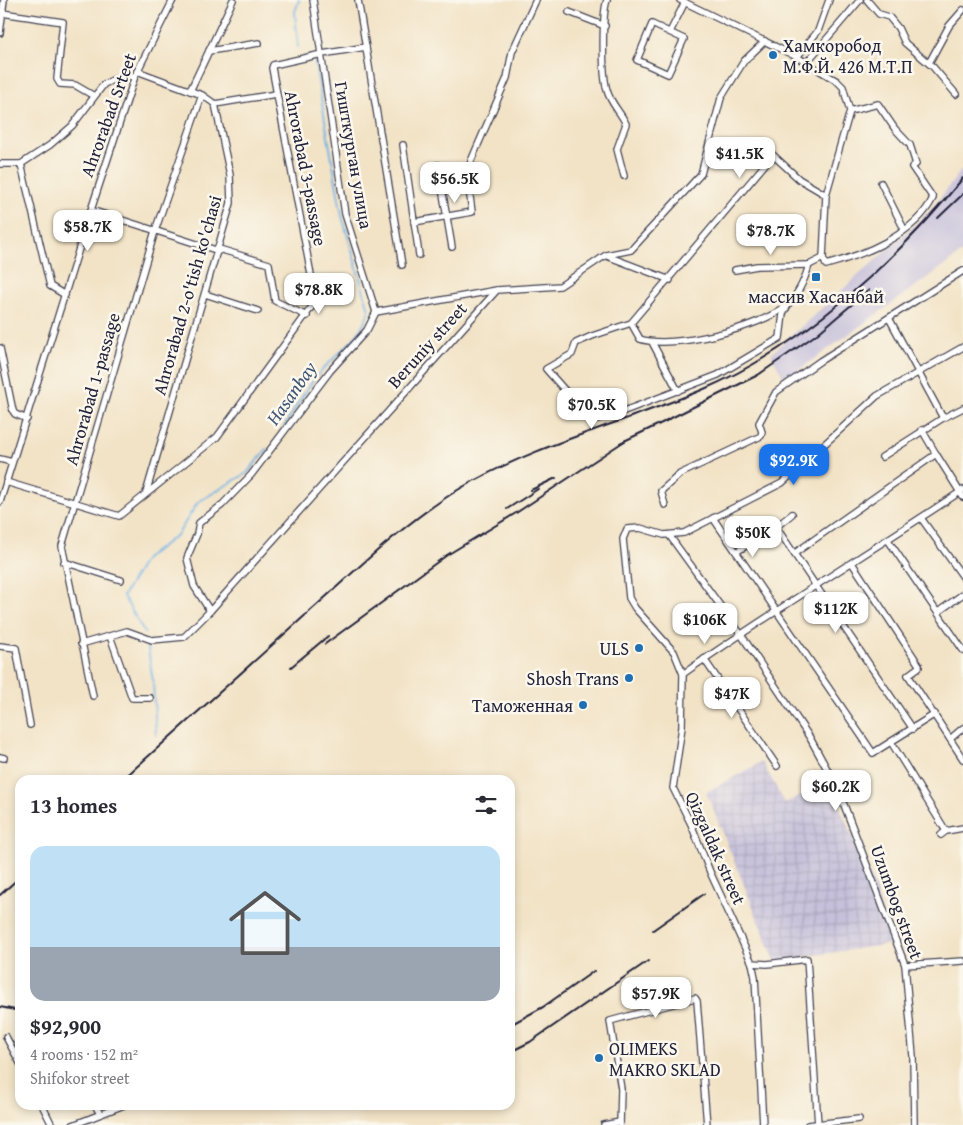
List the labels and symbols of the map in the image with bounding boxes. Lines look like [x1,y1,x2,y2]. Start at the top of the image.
place label: Хамкоробод М.Ф.Й. 426 М.Т.П [783,32,913,80]
street label: Ahrorabad Srteet [73,49,143,181]
marker: Хамкоробод М.Ф.Й. 426 М.Т.П [767,49,779,61]
street label: Гишткурган улица [328,79,380,231]
street label: Ahrorabad 3-passage [278,88,334,248]
pin: $41.5K [699,136,781,179]
pin: $56.5K [414,162,496,204]
street label: Ahrorabad 2-o'tish ko'chasi [146,192,228,398]
pin: $58.7K [47,210,129,252]
pin: $78.7K [730,214,812,256]
marker: массив Хасанбай [810,271,822,283]
pin: $78.8K [278,272,360,315]
place label: массив Хасанбай [748,283,884,310]
street label: Beruniy street [381,295,474,394]
street label: Ahrorabad 1-passage [57,309,127,469]
water label: Hasanbay [258,355,323,431]
pin: $70.5K [551,388,633,430]
pin: $92.9K [753,444,835,486]
pin: $50K [723,516,783,558]
pin: $112K [801,592,871,634]
pin: $106K [670,602,740,645]
place label: ULS [600,635,629,662]
marker: ULS [633,642,645,654]
place label: Shosh Trans [527,665,619,692]
marker: Shosh Trans [623,672,635,684]
pin: $47K [702,676,762,719]
place label: Таможенная [472,692,573,719]
marker: Таможенная [577,699,589,711]
pin: $60.2K [795,770,877,812]
street label: Qizgaldak street [679,787,753,910]
street label: Uzumbog street [864,841,930,963]
pin: $57.9K [615,976,697,1019]
place label: OLIMEKS MAKRO SKLAD [609,1035,721,1083]
marker: OLIMEKS MAKRO SKLAD [593,1052,605,1064]

